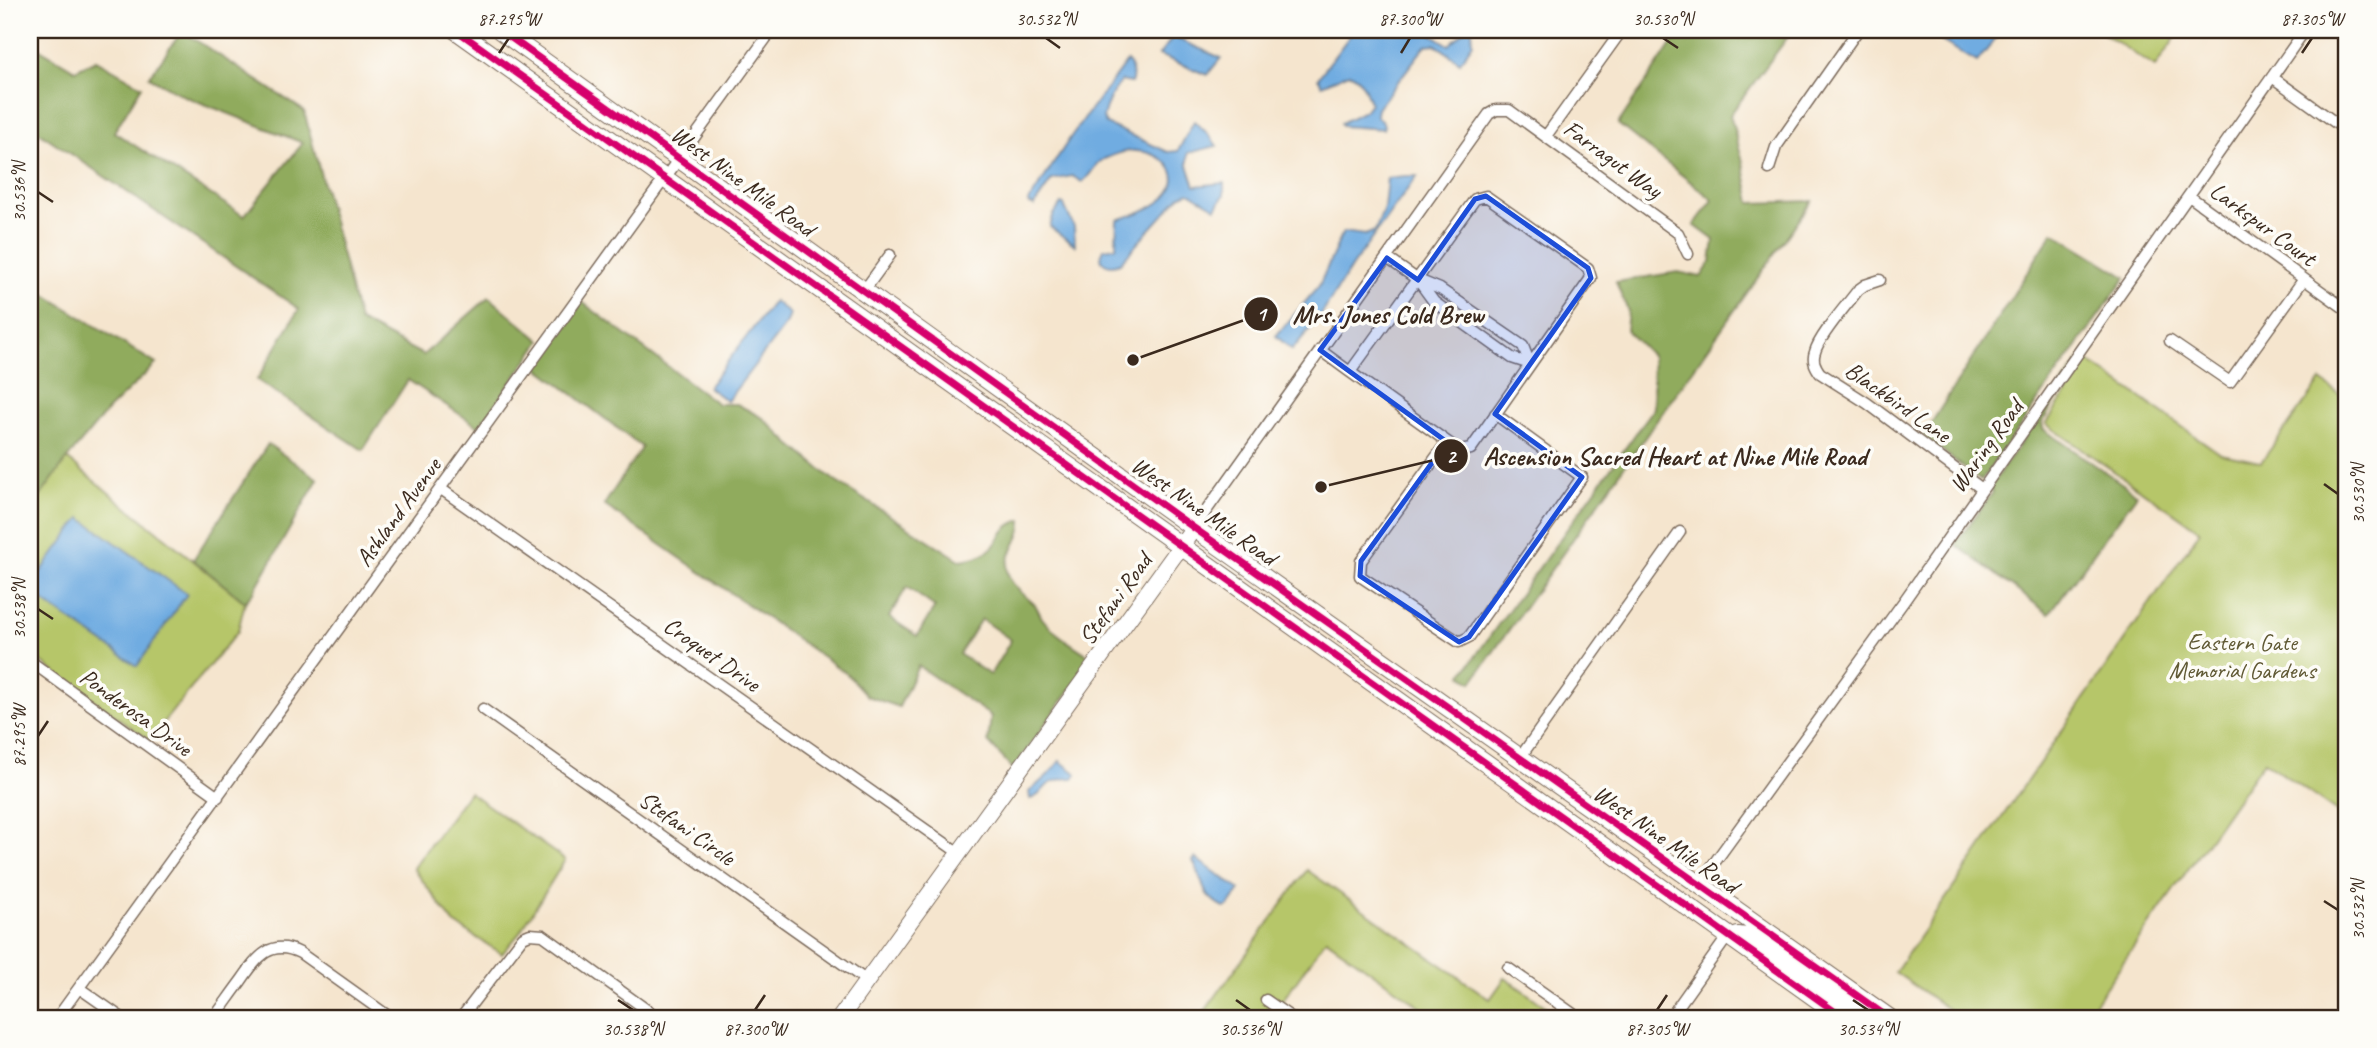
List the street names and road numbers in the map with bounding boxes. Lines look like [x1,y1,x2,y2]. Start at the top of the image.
street label: Farragut Way [1558,113,1670,206]
street label: West Nine Mile Road [665,119,824,245]
street label: Larkspur Court [2204,175,2324,274]
street label: Blackbird Lane [1839,355,1958,451]
street label: Waring Road [1942,391,2032,498]
street label: Ashland Avenue [349,450,449,572]
street label: West Nine Mile Road [1126,450,1285,574]
street label: Stefani Road [1072,545,1160,651]
street label: Croquet Drive [658,610,768,699]
street label: Ponderosa Drive [74,661,200,764]
street label: West Nine Mile Road [1588,778,1747,902]
street label: Stefani Circle [633,784,743,873]

